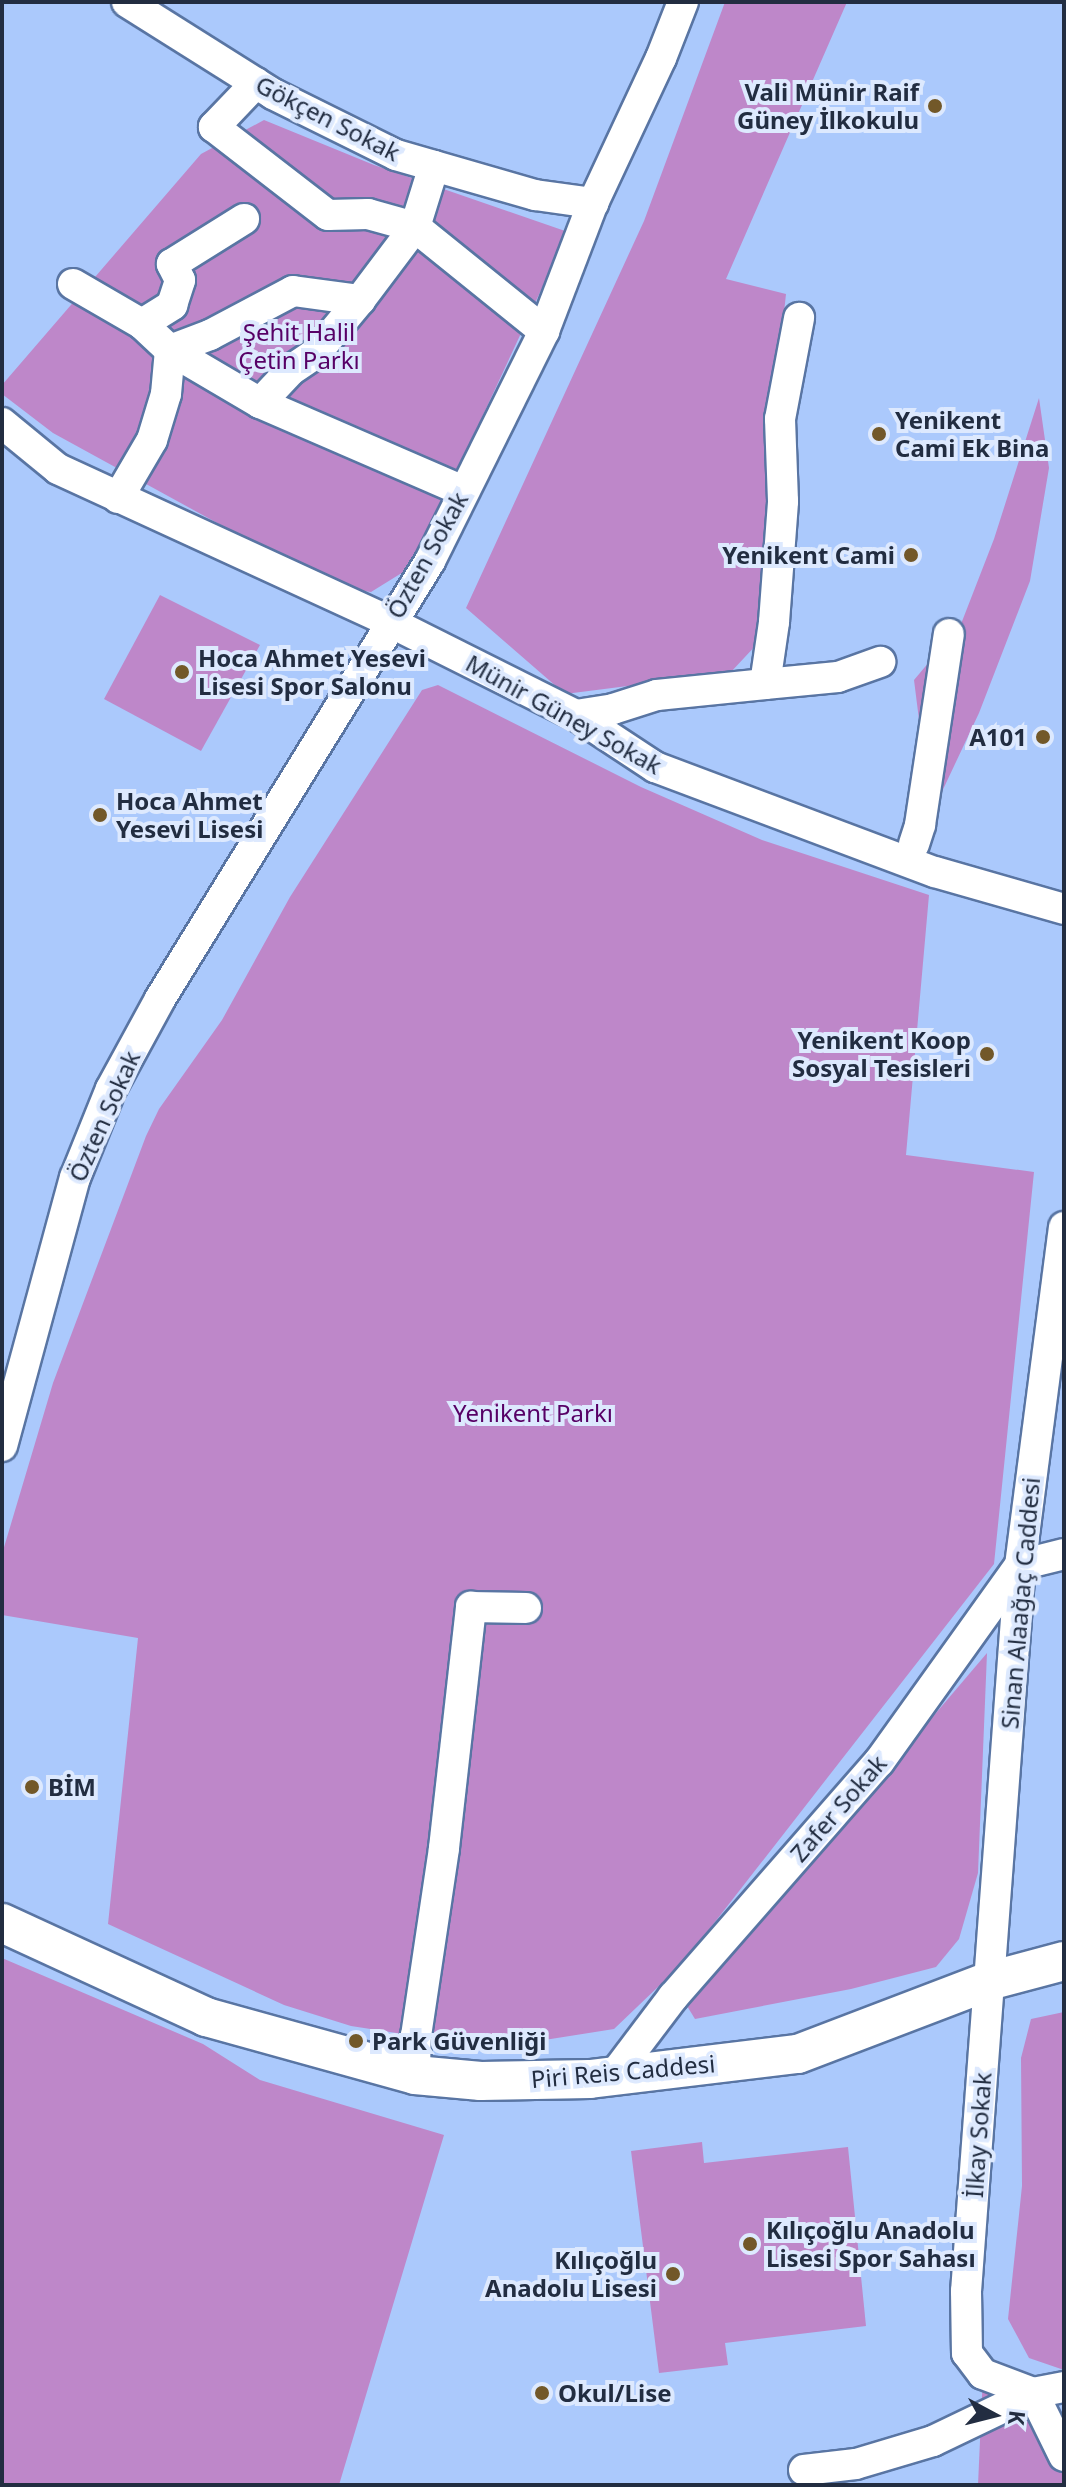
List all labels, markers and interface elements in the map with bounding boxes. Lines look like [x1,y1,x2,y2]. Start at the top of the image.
street label: Gökçen Sokak [251,69,405,167]
place label: Vali Münir Raif Güney İlkokulu [737,78,919,134]
marker: Vali Münir Raif Güney İlkokulu [926,97,944,115]
park label: Şehit Halil Çetin Parkı [238,318,360,374]
place label: Yenikent Cami Ek Bina [895,406,1049,462]
marker: Yenikent Cami Ek Bina [870,425,888,443]
street label: Özten Sokak [380,487,474,623]
place label: Yenikent Cami [722,541,895,569]
marker: Yenikent Cami [902,546,920,564]
place label: Hoca Ahmet Yesevi Lisesi Spor Salonu [198,644,426,700]
street label: Münir Güney Sokak [461,648,667,780]
marker: Hoca Ahmet Yesevi Lisesi Spor Salonu [173,663,191,681]
place label: A101 [969,723,1027,751]
marker: A101 [1034,728,1052,746]
place label: Hoca Ahmet Yesevi Lisesi [116,787,263,843]
marker: Hoca Ahmet Yesevi Lisesi [91,806,109,824]
place label: Yenikent Koop Sosyal Tesisleri [792,1026,971,1082]
marker: Yenikent Koop Sosyal Tesisleri [978,1045,996,1063]
street label: Özten Sokak [62,1046,146,1186]
park label: Yenikent Parkı [453,1399,613,1427]
street label: Sinan Alaağaç Caddesi [995,1476,1045,1730]
street label: Zafer Sokak [784,1749,892,1867]
place label: BİM [48,1773,96,1801]
marker: BİM [23,1778,41,1796]
place label: Park Güvenliği [372,2027,546,2055]
marker: Park Güvenliği [347,2032,365,2050]
street label: Piri Reis Caddesi [530,2049,716,2093]
street label: İlkay Sokak [959,2071,997,2199]
place label: Kılıçoğlu Anadolu Lisesi Spor Sahası [766,2216,976,2272]
marker: Kılıçoğlu Anadolu Lisesi Spor Sahası [741,2235,759,2253]
place label: Kılıçoğlu Anadolu Lisesi [485,2246,657,2302]
marker: Kılıçoğlu Anadolu Lisesi [664,2265,682,2283]
north arrow [954,2375,1034,2455]
place label: Okul/Lise [558,2379,672,2407]
marker: Okul/Lise [533,2384,551,2402]
text: K [1002,2409,1034,2427]

